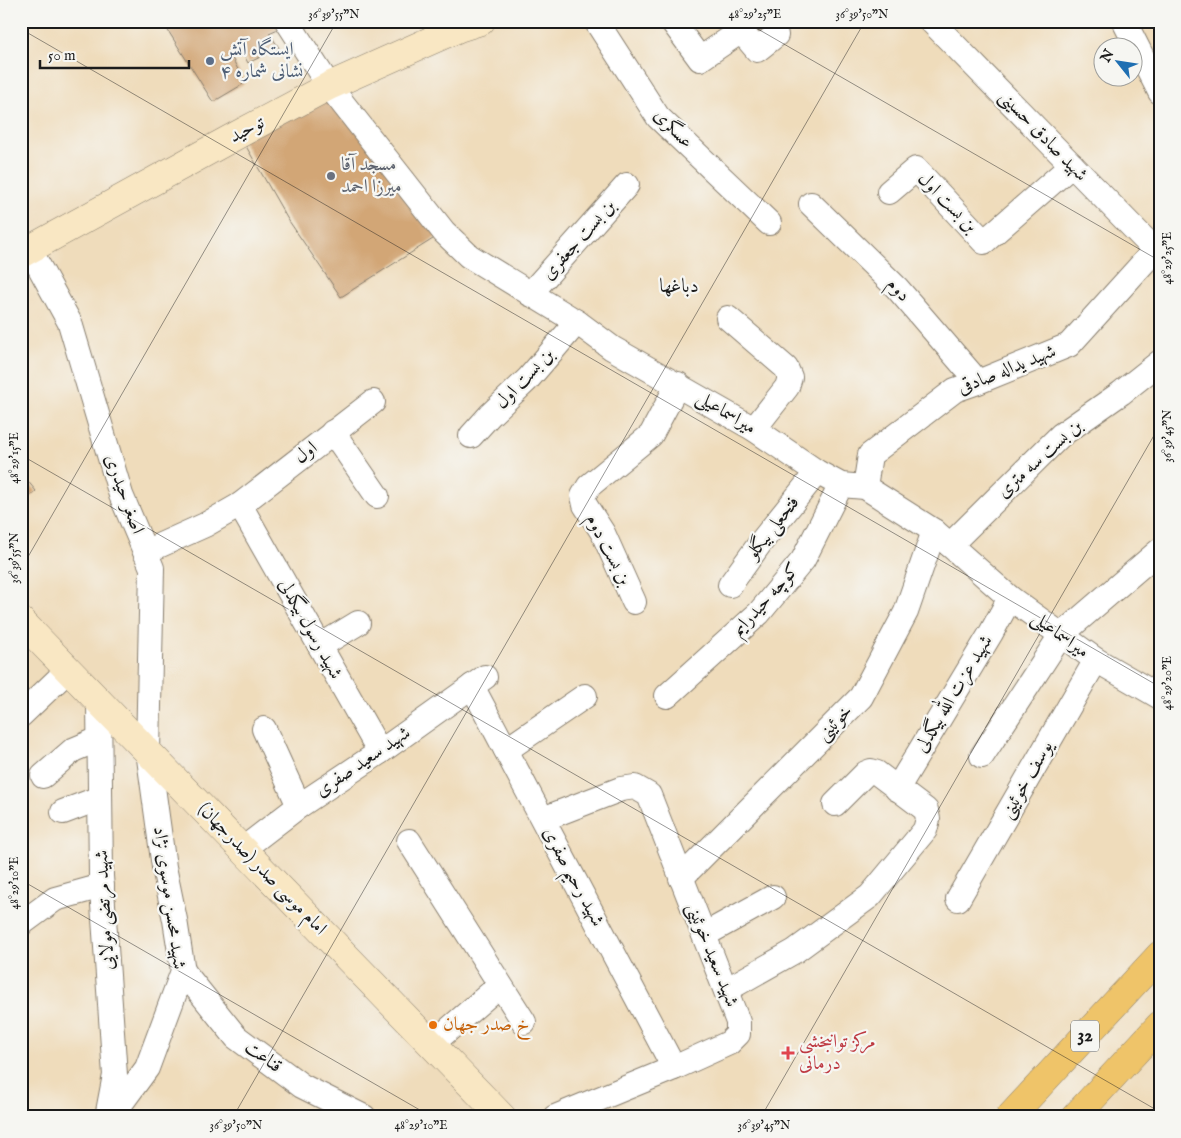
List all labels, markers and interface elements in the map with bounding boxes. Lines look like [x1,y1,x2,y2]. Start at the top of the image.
text: 36°39'55"N [308,7,360,22]
text: 48°29'25"E [729,7,781,22]
text: 36°39'50"N [836,7,889,22]
place label: ایستگاه آتش نشانی شماره ۴ [220,36,303,84]
scale bar [40,38,189,70]
north arrow [1094,38,1144,88]
text: 50 m [48,46,76,65]
text: N [1096,46,1118,67]
marker: ایستگاه آتش نشانی شماره ۴ [204,55,216,67]
street label: شهید صادق حسینی [993,85,1093,187]
street label: عسگری [648,103,699,154]
street label: توحید [225,111,269,149]
place label: مسجد آقا میرزا احمد [341,153,402,199]
street label: بن بست اول [912,167,982,239]
marker: مسجد آقا میرزا احمد [325,170,337,182]
street label: بن بست جعفری [536,194,622,285]
text: 48°29'25"E [1160,232,1175,284]
street label: دوم [879,273,915,309]
district label: دباغها [659,274,699,299]
street label: شهید یداله صادقی [954,339,1060,401]
street label: بن بست اول [490,343,560,415]
street label: میراسماعیلی [691,386,760,441]
text: 36°39'45"N [1160,409,1175,462]
street label: بن بست سه متری [992,414,1088,504]
text: 48°29'15"E [7,432,22,484]
street label: اول [289,436,323,470]
street label: اصغر حیدری [99,451,149,537]
street label: فتحعلی بیگلو [738,490,806,567]
street label: بن بست دوم [577,510,637,592]
text: 36°39'55"N [7,532,22,584]
street label: کوچه حیدرایم [727,558,808,644]
street label: شهید رسول بیگدلی [272,574,348,684]
street label: میراسماعیلی [1026,606,1094,665]
street label: شهید عزت الله بیگدلی [906,629,999,757]
text: 48°29'20"E [1160,656,1175,710]
street label: خوئینی [812,700,858,746]
street label: شهید سعید صفری [311,721,415,803]
street label: یوسف خوئینی [995,735,1060,823]
street label: (صدرجهان) امام موسی صدر [190,797,332,943]
street label: شهید رحیم صفری [531,823,609,934]
street label: شهید محسن موسوی نژاد [147,825,191,971]
street label: شهید مرتضی مولایی [90,849,120,971]
text: 48°29'10"E [7,856,22,910]
street label: شهید سعید خوئینی [680,899,744,1011]
place label: خ صدر جهان [443,1013,531,1041]
marker: خ صدر جهان [427,1019,439,1031]
road number: 32 [1071,1020,1099,1052]
place label: مرکز توانبخشی درمانی [799,1030,876,1076]
street label: قناعت [240,1035,286,1079]
marker: مرکز توانبخشی درمانی [781,1046,795,1060]
text: 36°39'50"N [210,1118,263,1133]
text: 48°29'10"E [394,1118,448,1133]
text: 36°39'45"N [738,1118,791,1133]

